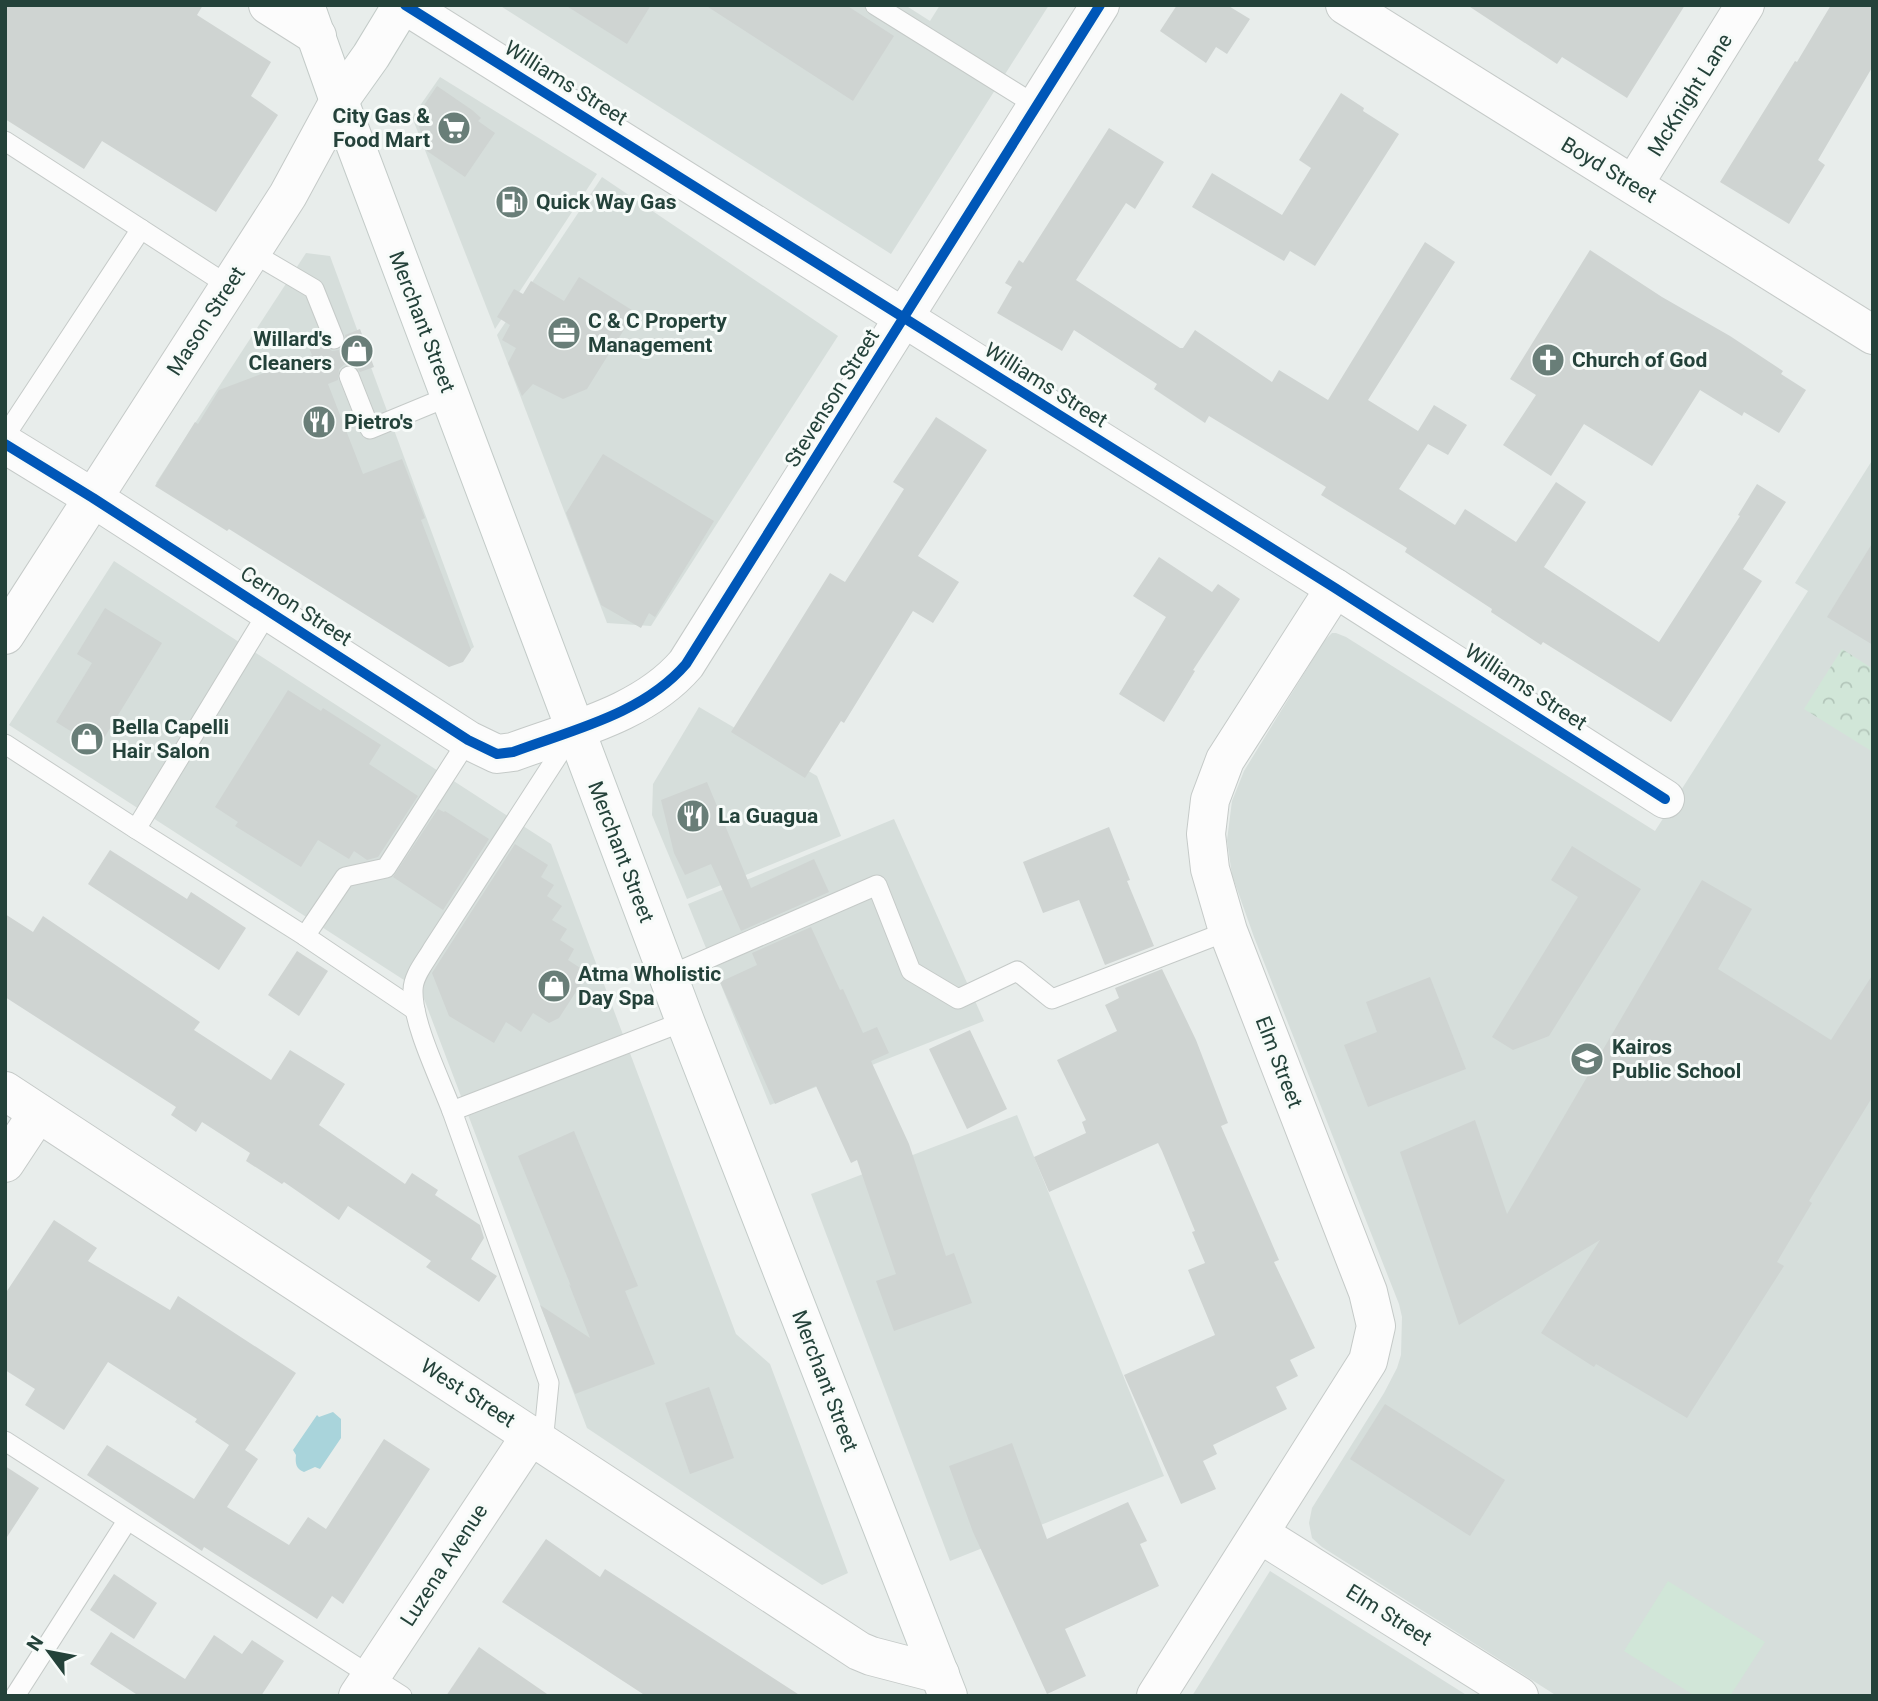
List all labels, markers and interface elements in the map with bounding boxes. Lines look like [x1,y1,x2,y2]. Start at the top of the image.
street label: McKnight Lane [1643,29,1737,161]
street label: Williams Street [500,36,632,130]
place label: City Gas & Food Mart [332,104,430,152]
supermarket icon: City Gas & Food Mart [435,109,473,147]
street label: Boyd Street [1557,132,1661,208]
fuel station icon: Quick Way Gas [493,183,531,221]
place label: Quick Way Gas [536,190,677,214]
street label: Merchant Street [384,248,460,396]
street label: Mason Street [162,262,250,380]
place label: C & C Property Management [588,309,727,357]
office icon: C & C Property Management [545,314,583,352]
street label: Stevenson Street [780,324,884,471]
place label: Willard's Cleaners [249,327,332,375]
shop icon: Willard's Cleaners [338,332,376,370]
street label: Williams Street [980,338,1112,432]
church icon: Church of God [1529,341,1567,379]
place label: Church of God [1572,348,1707,372]
restaurant icon: Pietro's [300,403,338,441]
place label: Pietro's [344,410,413,434]
street label: Cernon Street [236,561,356,651]
street label: Williams Street [1461,639,1591,735]
place label: Bella Capelli Hair Salon [112,715,229,763]
shop icon: Bella Capelli Hair Salon [68,720,106,758]
street label: Merchant Street [583,778,659,926]
restaurant icon: La Guagua [674,797,712,835]
place label: La Guagua [718,804,818,828]
place label: Atma Wholistic Day Spa [578,962,721,1010]
shop icon: Atma Wholistic Day Spa [535,967,573,1005]
street label: Elm Street [1251,1013,1307,1111]
place label: Kairos Public School [1612,1035,1741,1083]
school or university icon: Kairos Public School [1568,1040,1606,1078]
street label: Merchant Street [787,1307,863,1455]
street label: West Street [416,1354,520,1432]
street label: Luzena Avenue [396,1499,492,1631]
street label: Elm Street [1342,1579,1436,1651]
north arrow [14,1617,84,1687]
text: N [22,1631,48,1655]

